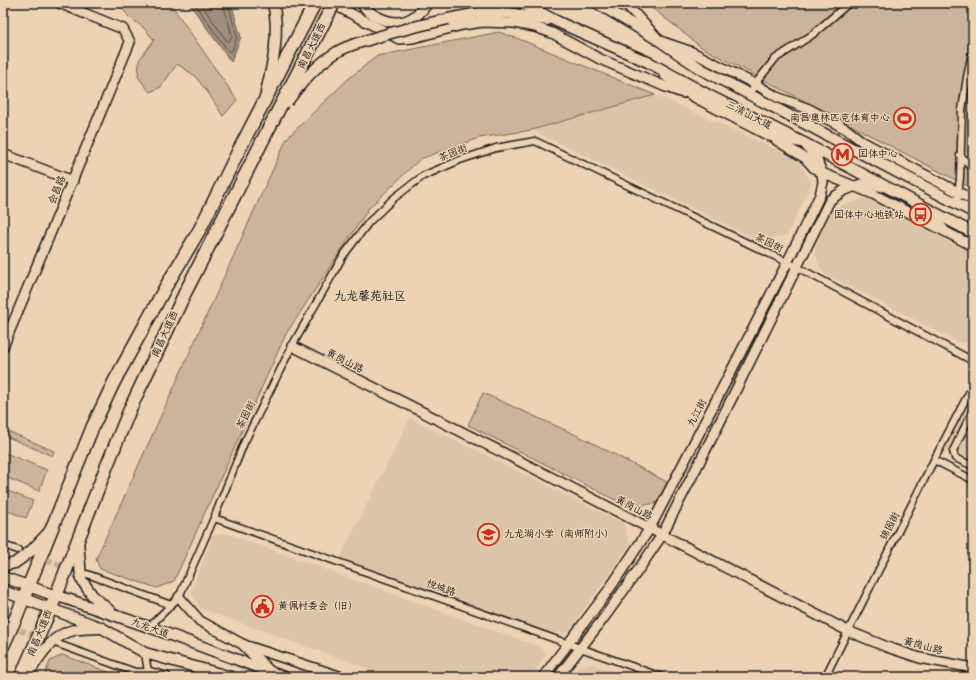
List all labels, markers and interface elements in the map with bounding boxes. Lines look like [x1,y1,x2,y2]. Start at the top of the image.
street label: 南昌大道西 [294,20,330,72]
street label: 三清山大道 [723,97,775,133]
sports icon: 南昌奥林匹克体育中心 [892,105,918,131]
place label: 南昌奥林匹克体育中心 [790,110,890,126]
street label: 茶园街 [436,140,470,166]
metro station icon: 国体中心 [830,141,856,167]
place label: 国体中心 [858,146,898,162]
street label: 会昌路 [44,173,70,207]
bus stop icon: 国体中心地铁站 [907,202,933,228]
place label: 国体中心地铁站 [834,207,904,223]
street label: 茶园街 [752,229,786,257]
district label: 九龙馨苑社区 [334,287,406,306]
street label: 南昌大道西 [147,308,183,360]
street label: 黄岗山路 [324,345,366,377]
street label: 九江街 [683,396,711,430]
street label: 茶园街 [232,398,260,432]
street label: 黄岗山路 [613,492,655,524]
street label: 锦园街 [876,509,904,543]
school or university icon: 九龙湖小学（南师附小） [476,521,502,547]
place label: 九龙湖小学（南师附小） [504,526,614,542]
street label: 悦城路 [424,575,458,601]
public building icon: 黄佩村委会（旧） [250,593,276,619]
place label: 黄佩村委会（旧） [278,598,358,614]
street label: 南昌大道西 [23,607,57,659]
street label: 九龙大道 [128,614,172,642]
street label: 黄岗山路 [902,633,944,659]

